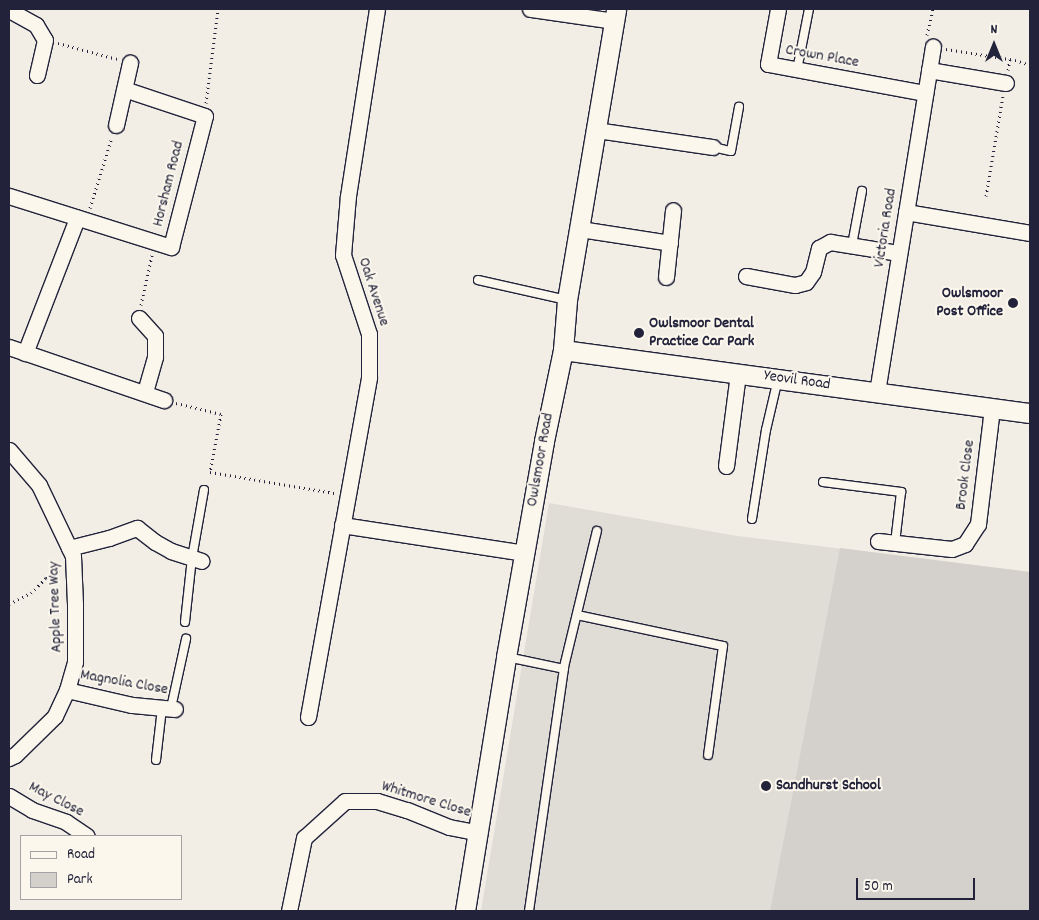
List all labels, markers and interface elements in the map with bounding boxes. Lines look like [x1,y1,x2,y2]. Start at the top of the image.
north arrow [969,20,1019,70]
text: N [991,20,997,40]
street label: Crown Place [784,41,860,73]
street label: Horsham Road [149,139,189,229]
street label: Victoria Road [870,187,902,269]
street label: Oak Avenue [353,255,393,329]
place label: Owlsmoor Post Office [936,284,1003,322]
marker: Owlsmoor Post Office [1007,297,1019,309]
place label: Owlsmoor Dental Practice Car Park [649,314,754,352]
marker: Owlsmoor Dental Practice Car Park [633,327,645,339]
street label: Yeovil Road [762,367,832,395]
street label: Owlsmoor Road [523,412,559,508]
street label: Brook Close [952,439,980,511]
street label: Apple Tree Way [45,561,67,653]
street label: Magnolia Close [79,666,169,700]
place label: Sandhurst School [776,776,881,796]
street label: Whitmore Close [379,777,473,823]
street label: May Close [25,778,87,822]
marker: Sandhurst School [760,780,772,792]
legend [20,835,182,900]
text: Road [67,844,95,866]
scale bar [859,868,978,900]
text: Park [67,869,93,891]
text: 50 m [864,876,893,898]

